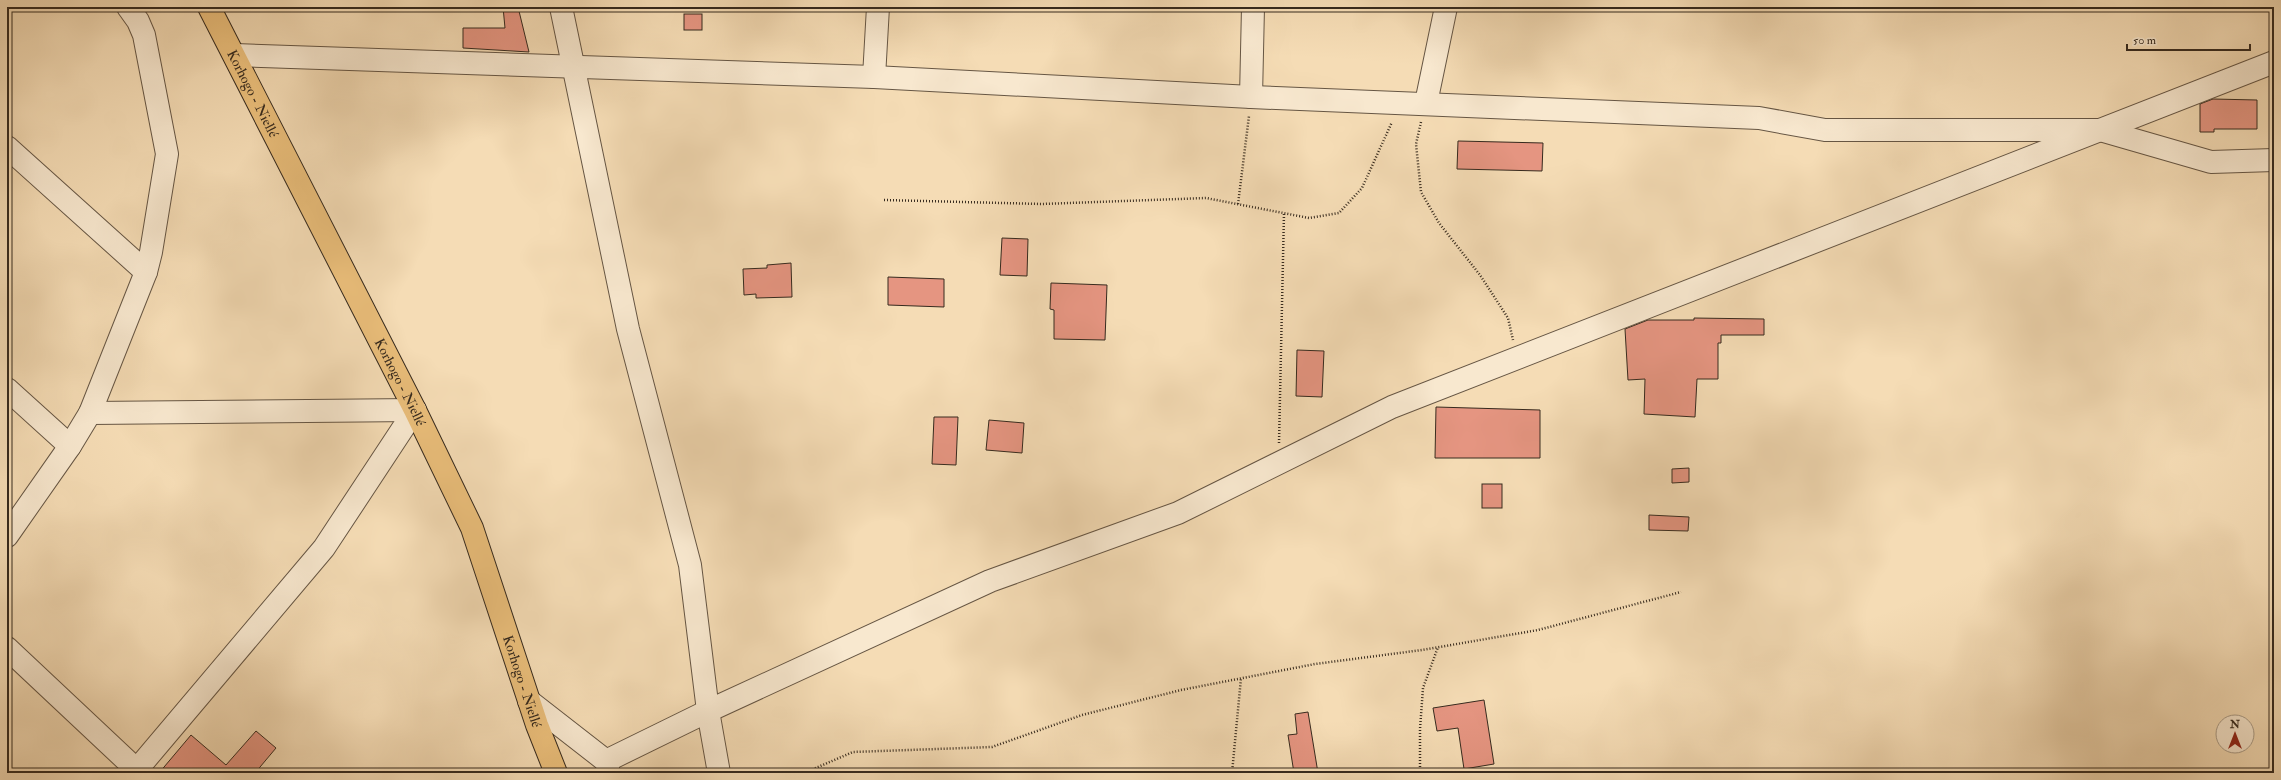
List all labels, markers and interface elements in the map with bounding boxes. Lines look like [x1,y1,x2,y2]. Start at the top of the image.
scale bar [2127,26,2250,52]
text: 50 m [2133,33,2157,48]
street label: Korhogo - Niellé [223,47,282,140]
street label: Korhogo - Niellé [371,335,429,429]
street label: Korhogo - Niellé [499,633,545,730]
north arrow [2215,714,2255,754]
text: N [2229,718,2241,731]

